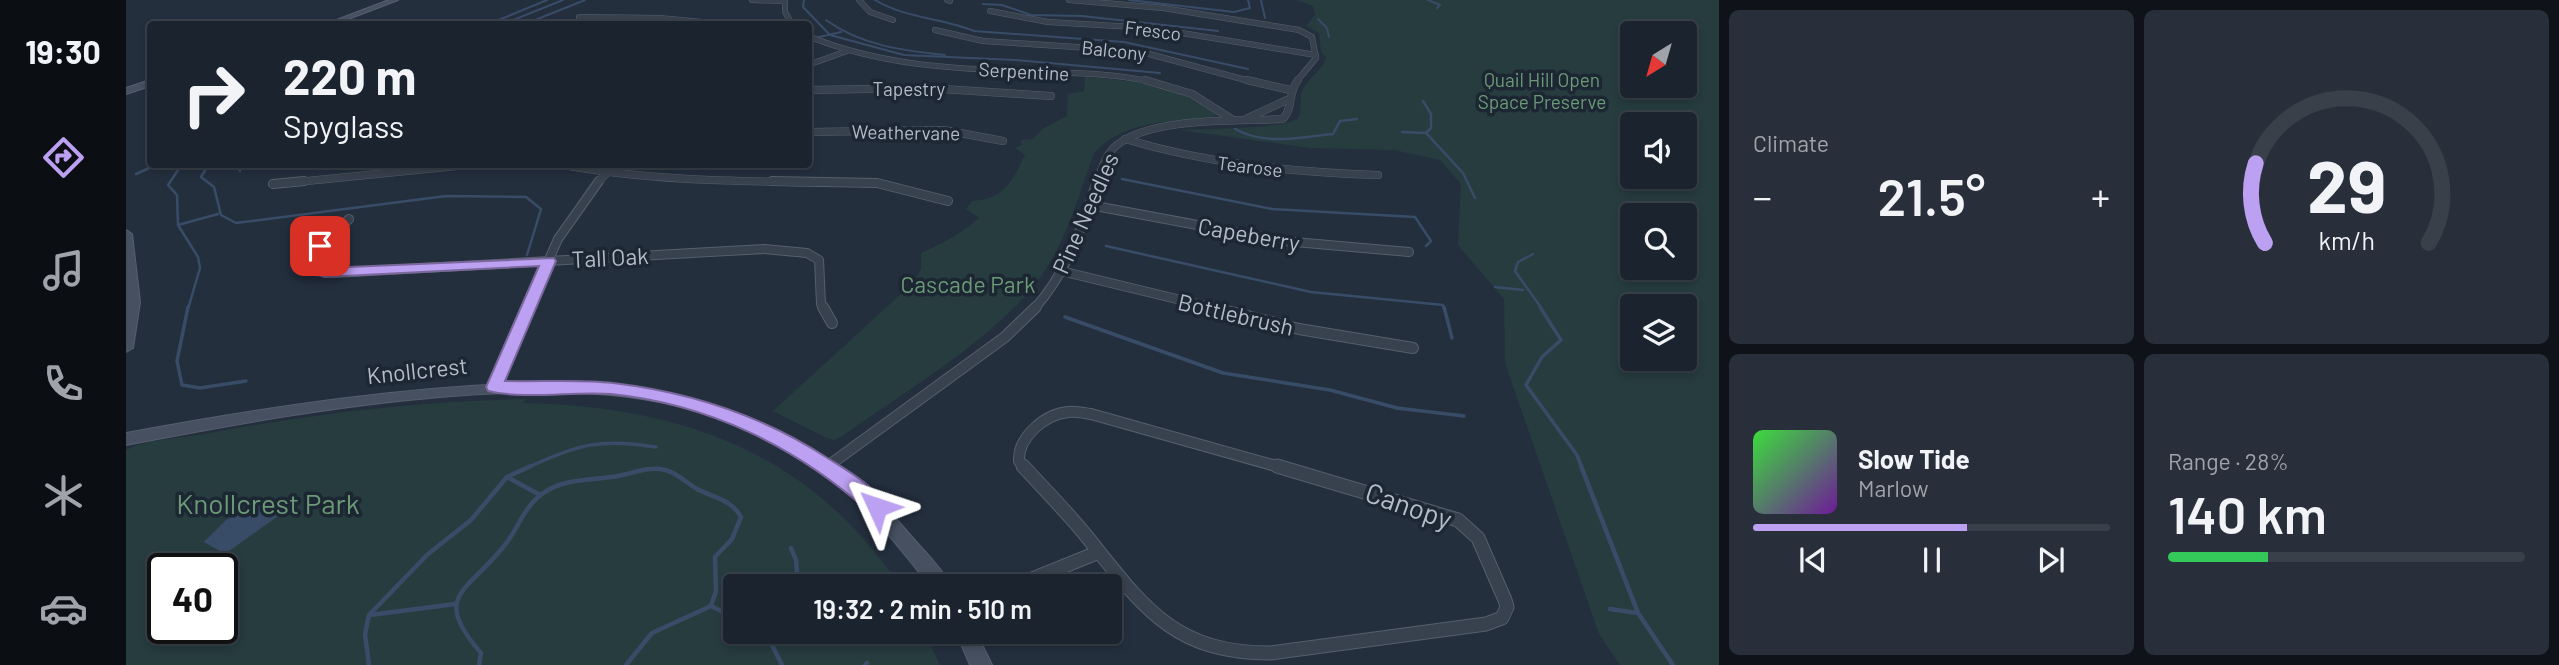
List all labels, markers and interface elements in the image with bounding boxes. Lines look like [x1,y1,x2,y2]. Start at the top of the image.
street label: Fresco [1123,15,1183,45]
north arrow [1620,21,1698,98]
map controls [1620,21,1697,371]
text: 19:30 [25,32,101,70]
street label: Balcony [1081,35,1148,65]
text: 220 m [283,46,417,105]
icon: right [168,49,259,140]
street label: Serpentine [978,57,1070,85]
park label: Quail Hill Open Space Preserve [1478,68,1606,113]
street label: Tapestry [873,77,946,100]
text: Spyglass [283,106,404,144]
button: sound [1620,112,1697,189]
street label: Weathervane [851,120,961,144]
text: Climate [1753,129,1829,157]
icon: directions [39,133,88,182]
text: 29 [2307,140,2386,228]
street label: Pine Needles [1046,148,1124,278]
street label: Tearose [1216,151,1284,181]
text: 21.5° [1878,164,1985,226]
text: − [1753,173,1772,219]
text: + [2091,173,2110,219]
button: search [1620,203,1697,280]
street label: Capeberry [1196,211,1303,257]
pin [290,216,350,276]
text: km/h [2318,225,2375,255]
icon: arrive [301,227,339,265]
street label: Tall Oak [571,241,649,273]
icon: music [39,246,88,295]
park label: Cascade Park [901,270,1035,298]
street label: Bottlebrush [1175,287,1297,341]
button: layers [1620,294,1697,371]
street label: Knollcrest [365,351,469,389]
icon: phone [39,359,88,408]
text: Slow Tide [1858,443,1970,474]
text: Range · 28% [2168,447,2289,475]
position arrow [840,470,914,544]
icon: climate [39,471,88,520]
street label: Canopy [1361,474,1457,536]
text: Marlow [1858,474,1929,502]
text: 140 km [2168,482,2327,544]
park label: Knollcrest Park [176,486,360,520]
icon: previous [1794,541,1832,579]
icon: pause [1913,541,1951,579]
icon: next [2032,541,2070,579]
speed limit sign: 40 [147,553,238,644]
icon: car [39,584,88,633]
text: 19:32 · 2 min · 510 m [813,593,1032,624]

